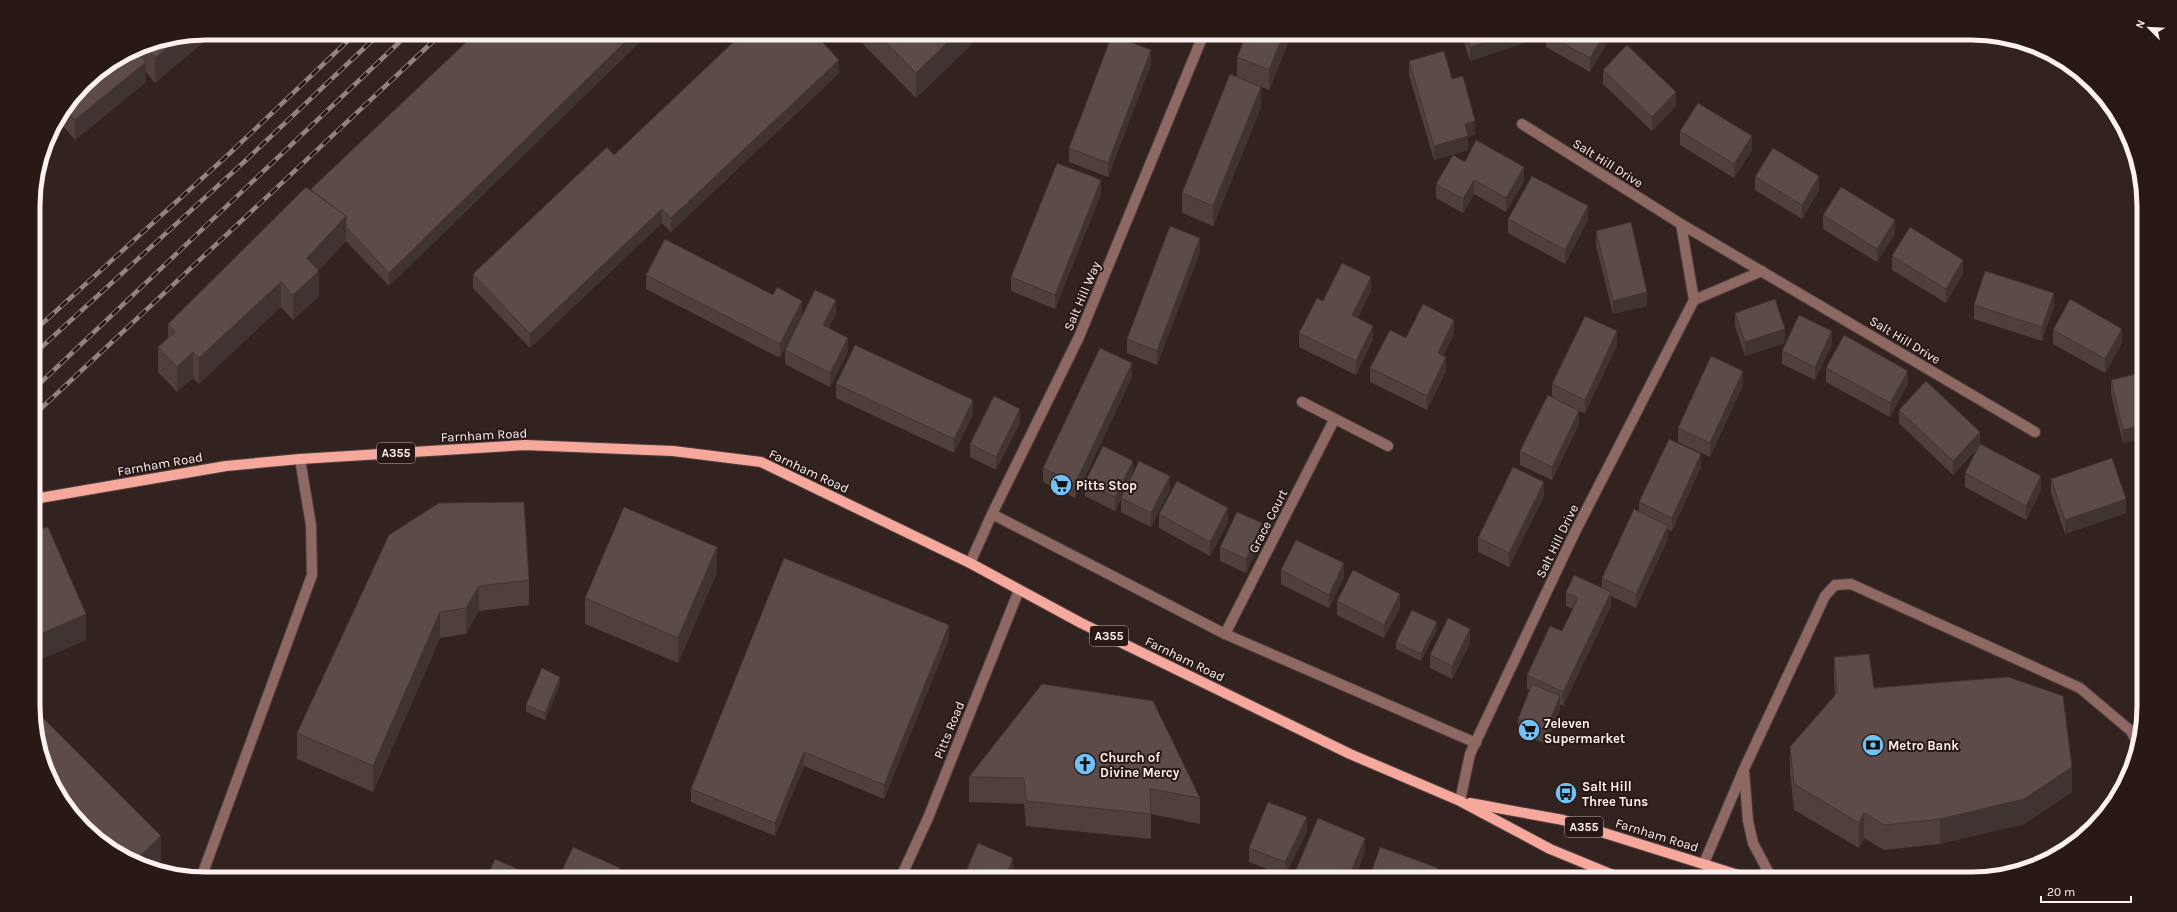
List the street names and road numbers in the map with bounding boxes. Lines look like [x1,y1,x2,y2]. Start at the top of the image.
street label: Salt Hill Drive [1570,135,1646,191]
street label: Salt Hill Way [1061,259,1103,333]
street label: Salt Hill Drive [1867,313,1943,367]
street label: Farnham Road [440,425,528,445]
road number: A355 [377,443,415,463]
street label: Farnham Road [767,446,851,496]
street label: Farnham Road [116,449,204,479]
street label: Grace Court [1246,487,1290,555]
street label: Salt Hill Drive [1533,502,1581,580]
road number: A355 [1090,626,1128,646]
street label: Farnham Road [1143,633,1227,685]
street label: Pitts Road [931,699,967,761]
street label: Farnham Road [1613,815,1701,855]
road number: A355 [1565,817,1603,837]

